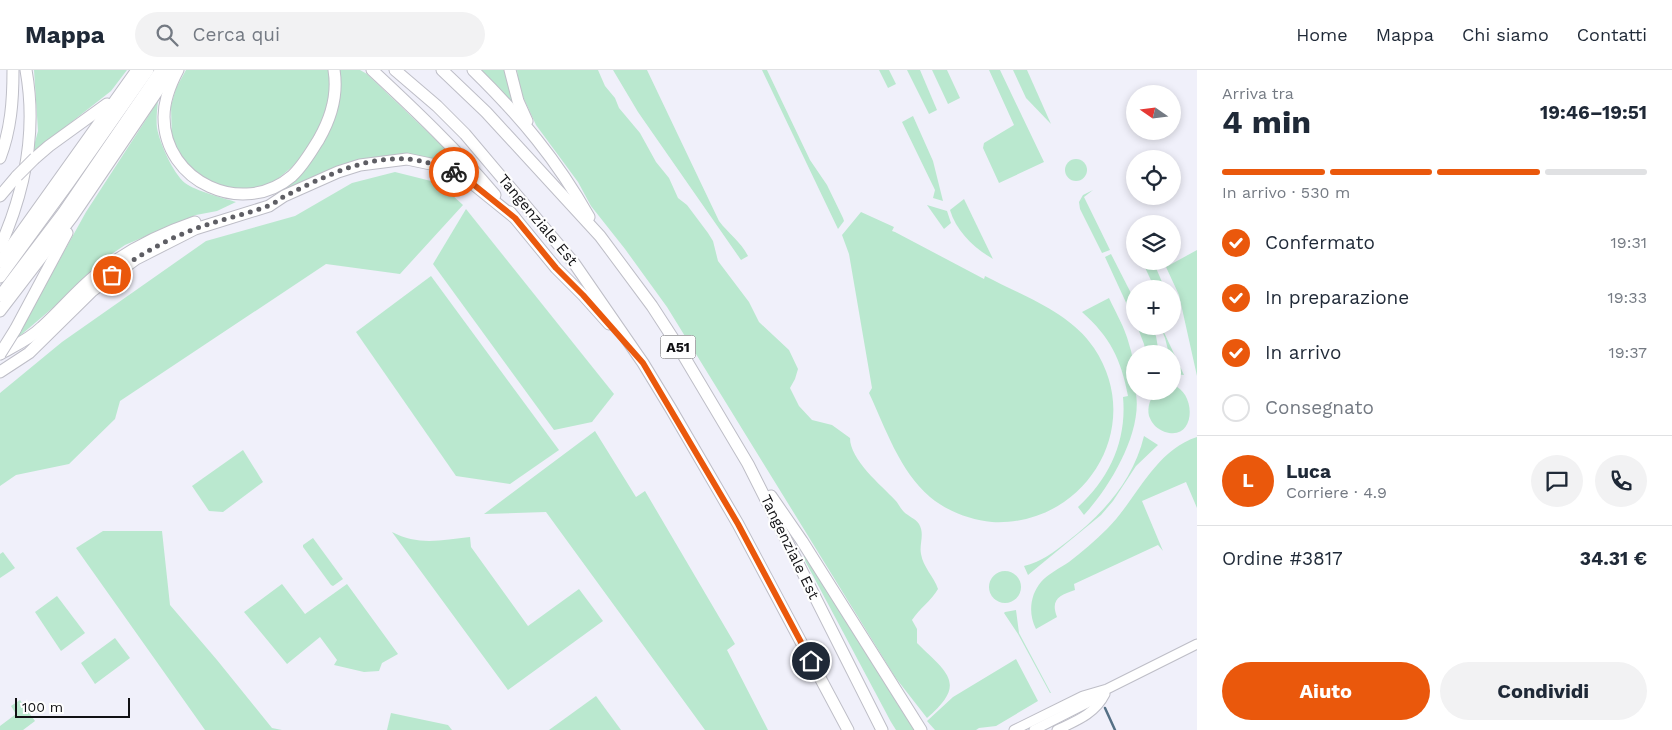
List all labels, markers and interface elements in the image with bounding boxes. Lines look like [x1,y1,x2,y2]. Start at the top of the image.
search box [135,12,485,57]
text: Mappa [25,21,105,49]
icon: search [153,21,181,49]
text: Cerca qui [193,23,280,46]
text: Home [1296,24,1348,45]
text: Mappa [1376,24,1434,45]
text: Chi siamo [1462,24,1549,45]
text: Contatti [1577,24,1647,45]
text: Arriva tra [1222,84,1294,103]
north arrow [1126,85,1181,140]
map controls [1126,85,1181,400]
text: 19:46–19:51 [1540,101,1647,124]
text: 4 min [1222,103,1311,141]
courier [429,147,479,197]
button: locate [1126,150,1181,205]
icon: bike [440,158,468,186]
street label: Tangenziale Est [495,171,582,270]
text: In arrivo · 530 m [1222,183,1350,202]
button: layers [1126,215,1181,270]
icon: check [1222,229,1250,257]
text: Confermato [1265,231,1375,254]
text: 19:31 [1611,233,1647,252]
pin [91,254,133,296]
icon: bag [98,261,126,289]
button: + [1126,280,1181,335]
icon: check [1222,284,1250,312]
text: In preparazione [1265,286,1409,309]
text: 19:33 [1607,288,1647,307]
road number: A51 [660,336,696,358]
icon: check [1222,339,1250,367]
text: In arrivo [1265,341,1341,364]
text: 19:37 [1608,343,1647,362]
button: − [1126,345,1181,400]
text: Consegnato [1265,396,1374,419]
button: chat [1531,455,1583,507]
button: phone [1595,455,1647,507]
text: Luca [1286,460,1331,483]
text: L [1242,469,1254,492]
text: Corriere · 4.9 [1286,483,1387,502]
street label: Tangenziale Est [757,492,823,603]
text: Ordine #3817 [1222,547,1343,570]
text: 34.31 € [1580,547,1647,570]
pin [790,640,832,682]
icon: home [797,647,825,675]
button: Aiuto [1222,662,1430,720]
button: Condividi [1440,662,1647,720]
scale bar [15,695,130,718]
text: 100 m [22,699,63,715]

